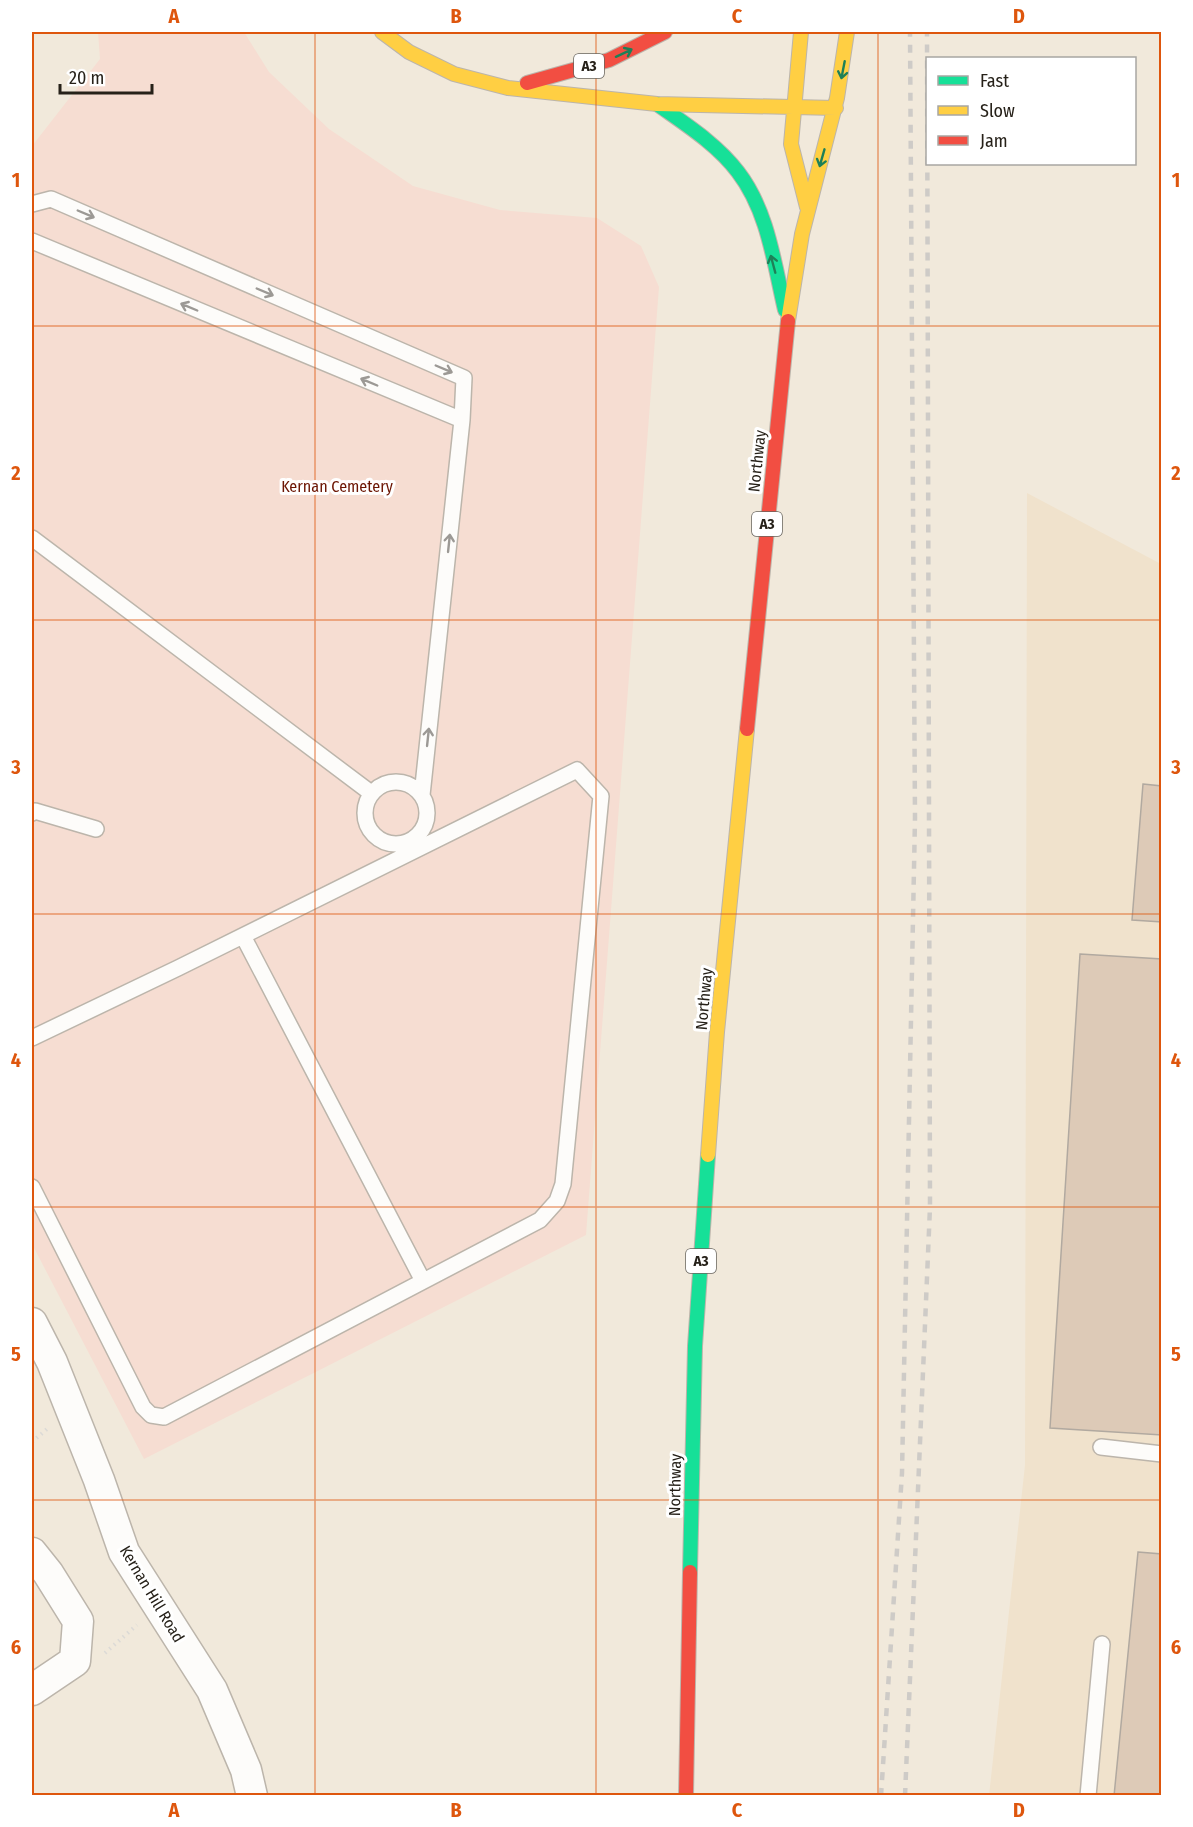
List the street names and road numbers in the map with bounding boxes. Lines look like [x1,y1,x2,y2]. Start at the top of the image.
road number: A3 [574,54,604,78]
street label: Northway [744,428,770,493]
road number: A3 [752,512,782,536]
street label: Northway [692,966,716,1031]
road number: A3 [686,1249,716,1273]
street label: Northway [665,1453,685,1516]
street label: Kernan Hill Road [116,1542,188,1646]

